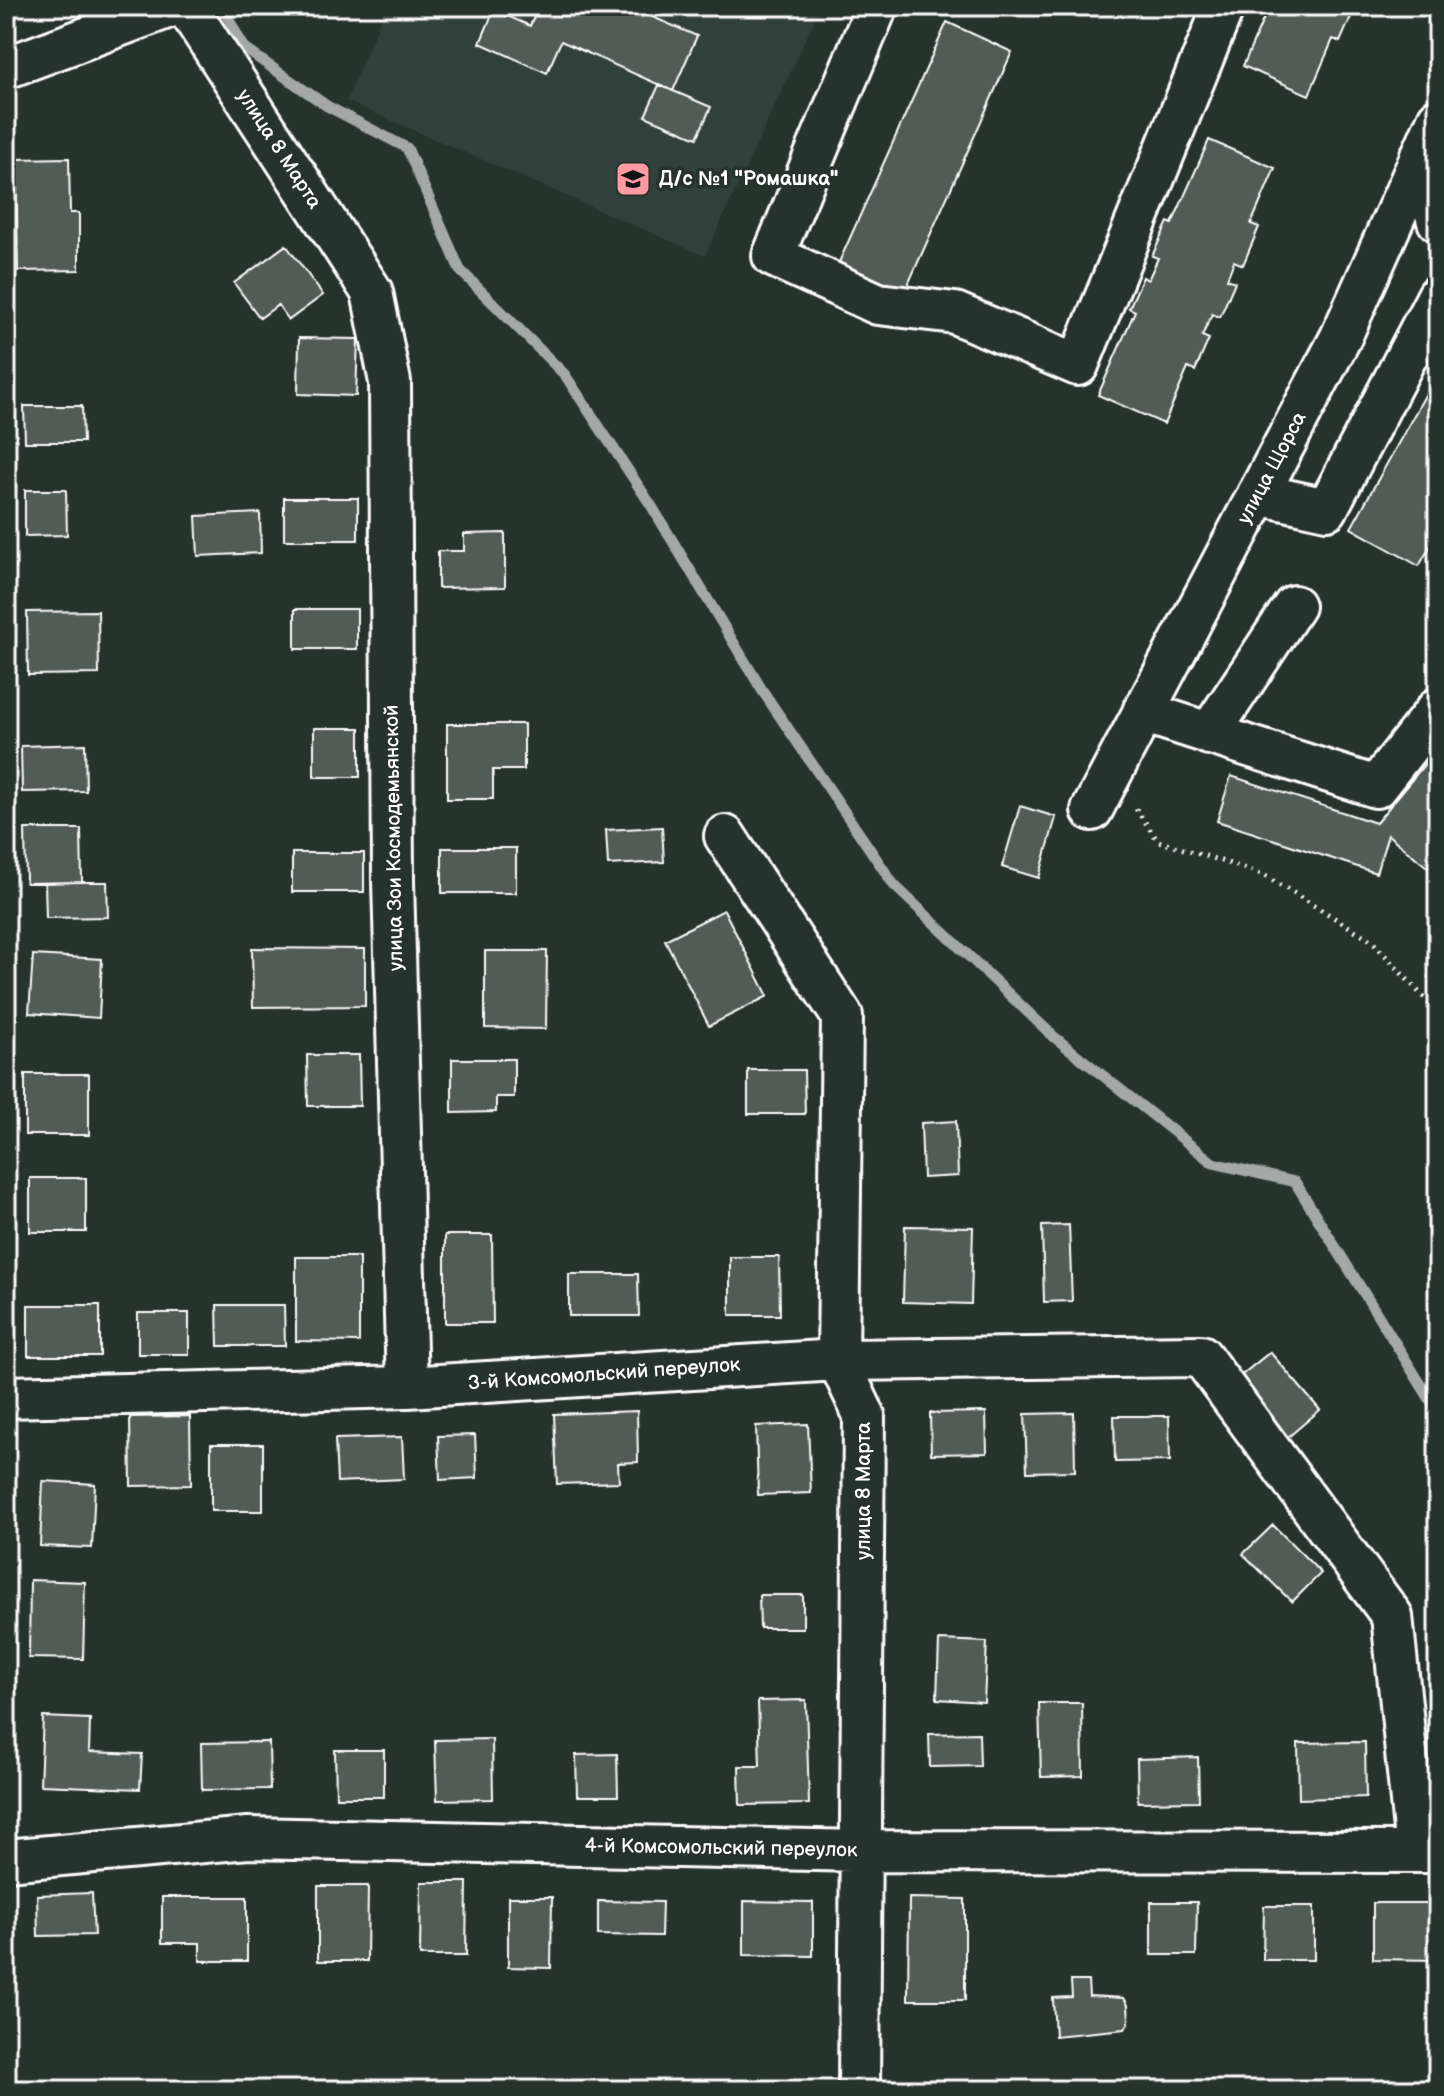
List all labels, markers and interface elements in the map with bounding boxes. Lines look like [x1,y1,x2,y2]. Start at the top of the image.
street label: улица 8 Марта [231,85,327,214]
school or university icon: Д/с №1 "Ромашка" [614,160,652,198]
place label: Д/с №1 "Ромашка" [659,167,838,191]
street label: улица Щорса [1232,408,1312,528]
street label: улица Зои Космодемьянской [380,705,408,971]
street label: 3-й Комсомольский переулок [467,1352,741,1395]
street label: улица 8 Марта [852,1422,876,1560]
street label: 4-й Комсомольский переулок [584,1834,858,1862]

